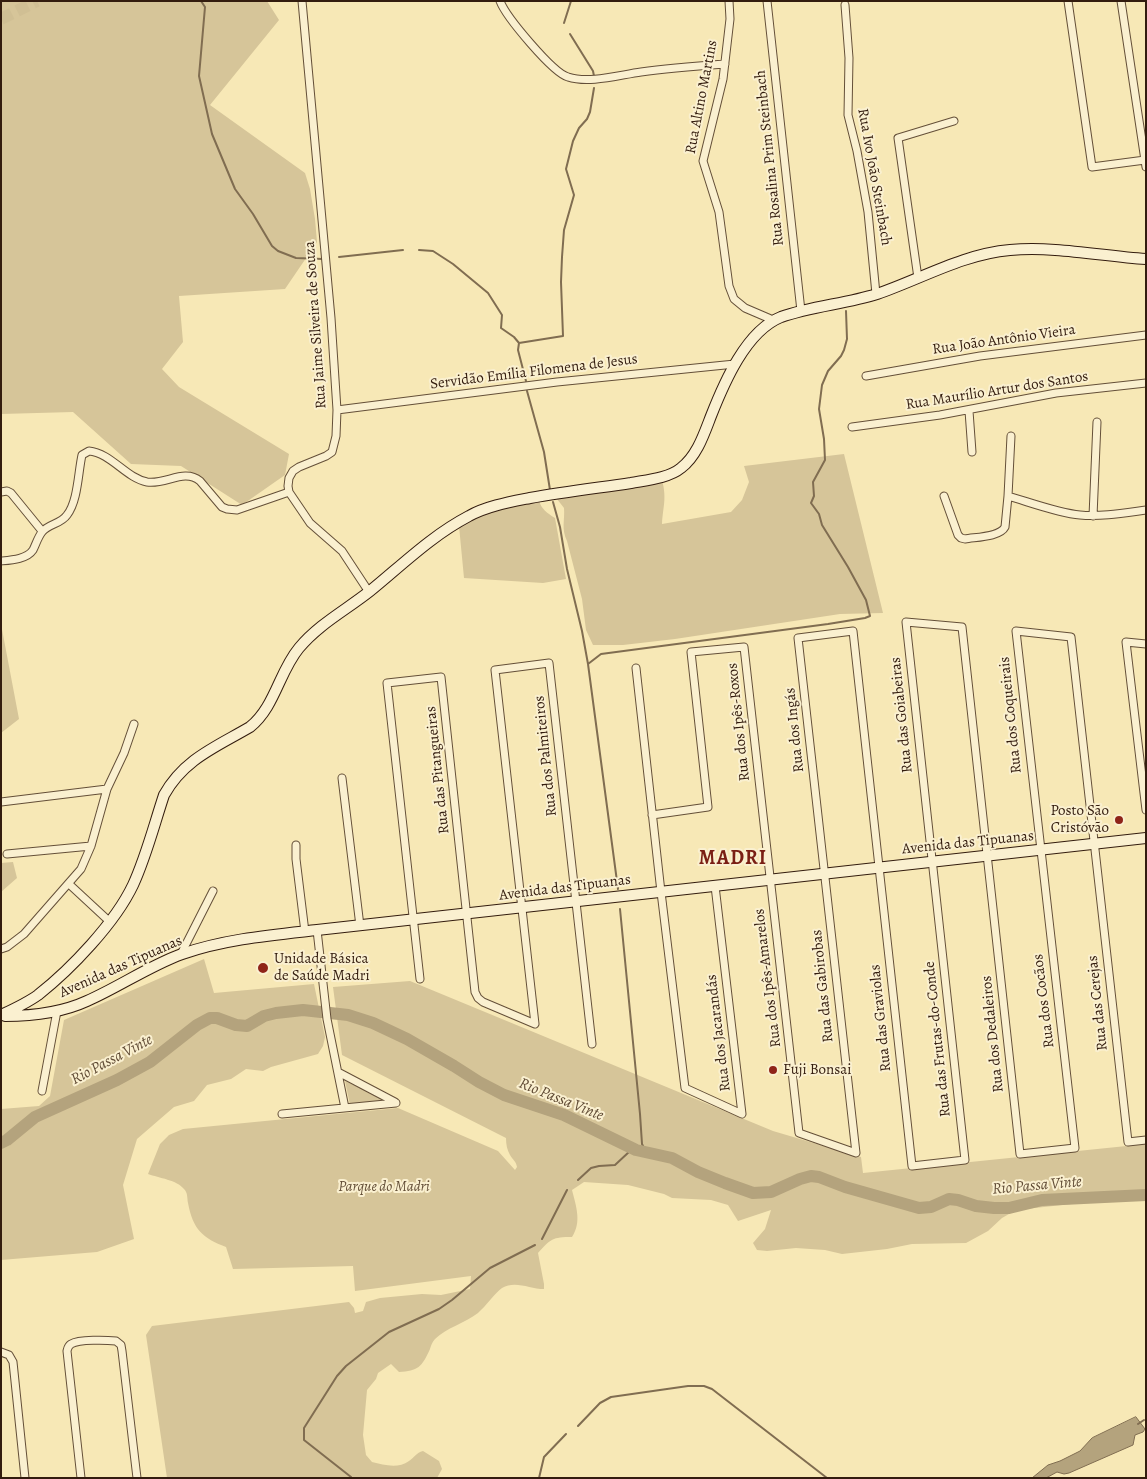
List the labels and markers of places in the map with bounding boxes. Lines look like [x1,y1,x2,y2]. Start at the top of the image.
place label: Posto São Cristóvão [1050,802,1109,837]
marker: Posto São Cristóvão [1113,814,1125,826]
place label: Unidade Básica de Saúde Madri [274,950,370,985]
marker: Unidade Básica de Saúde Madri [256,961,270,975]
place label: Fuji Bonsai [783,1061,851,1079]
marker: Fuji Bonsai [767,1064,779,1076]

